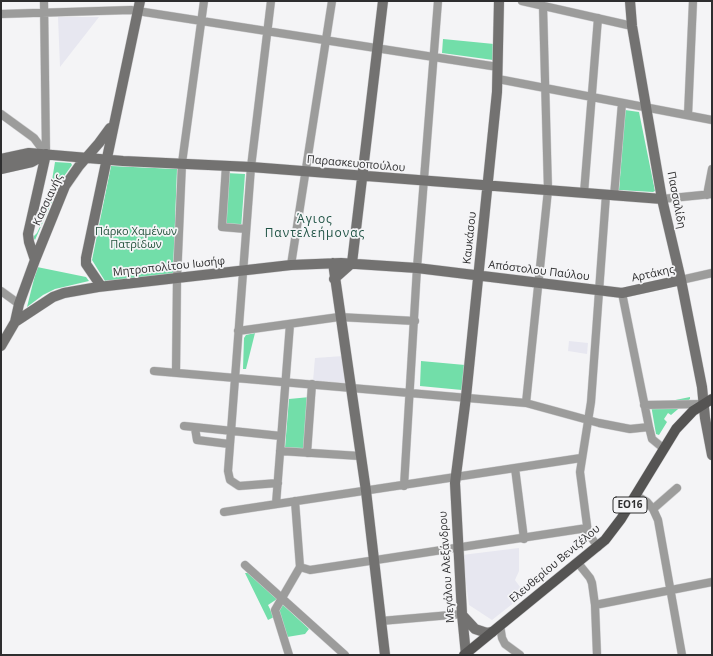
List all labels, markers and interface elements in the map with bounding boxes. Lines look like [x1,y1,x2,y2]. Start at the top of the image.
street label: Παρασκευοπούλου [306,153,406,175]
street label: Πασσαλίδη [664,170,688,230]
street label: Κασσιανής [30,172,66,228]
street label: Καυκάσου [461,211,479,265]
district label: Άγιος Παντελεήμονας [265,213,365,241]
park label: Πάρκο Χαμένων Πατρίδων [95,225,177,251]
street label: Μητροπολίτου Ιωσήφ [112,255,226,279]
street label: Απόστολου Παύλου [488,258,590,284]
street label: Αρτάκης [630,263,676,285]
road number: ΕΟ16 [613,497,647,513]
street label: Μεγάλου Αλεξάνδρου [437,511,457,623]
street label: Ελευθερίου Βενιζέλου [507,522,603,606]

